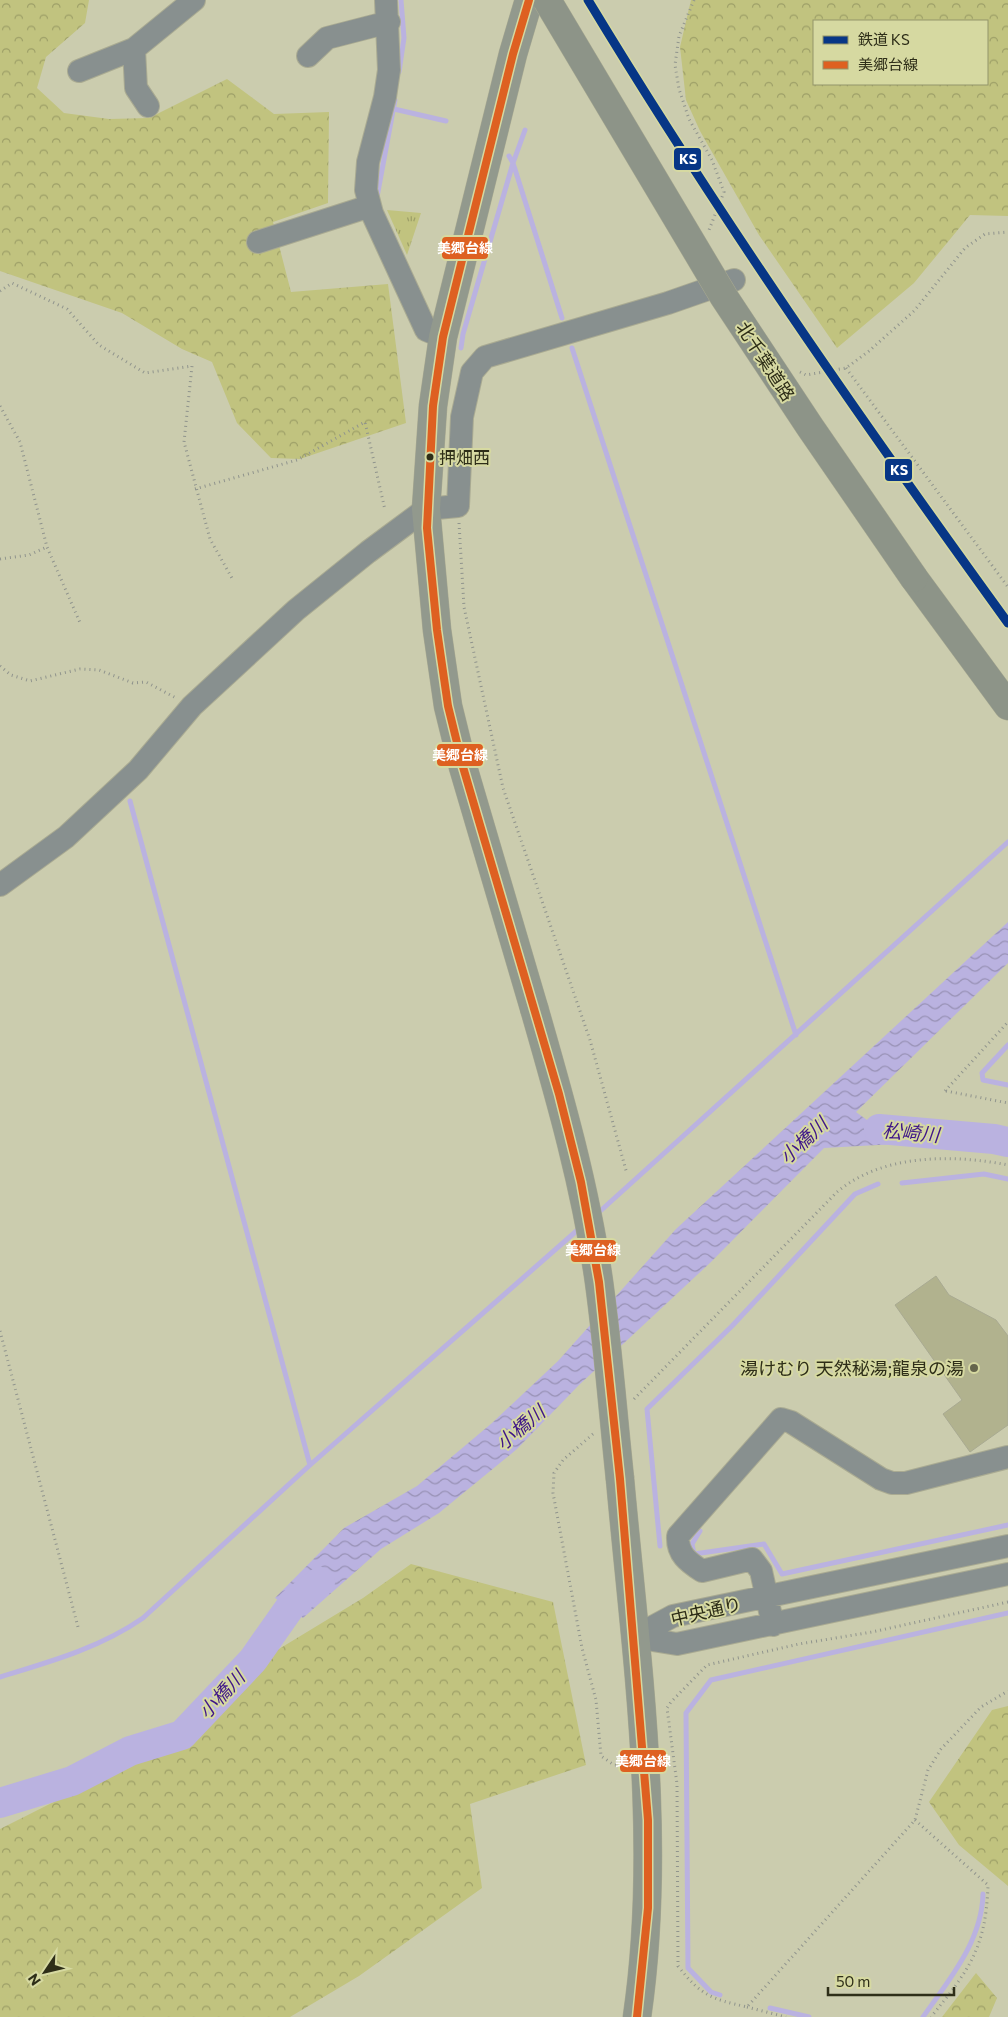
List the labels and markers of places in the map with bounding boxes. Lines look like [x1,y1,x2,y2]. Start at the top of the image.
place label: 押畑西 [439,447,490,468]
marker: 押畑西 [425,452,435,462]
place label: 湯けむり 天然秘湯;龍泉の湯 [740,1357,964,1379]
marker: 湯けむり 天然秘湯;龍泉の湯 [968,1362,980,1374]

